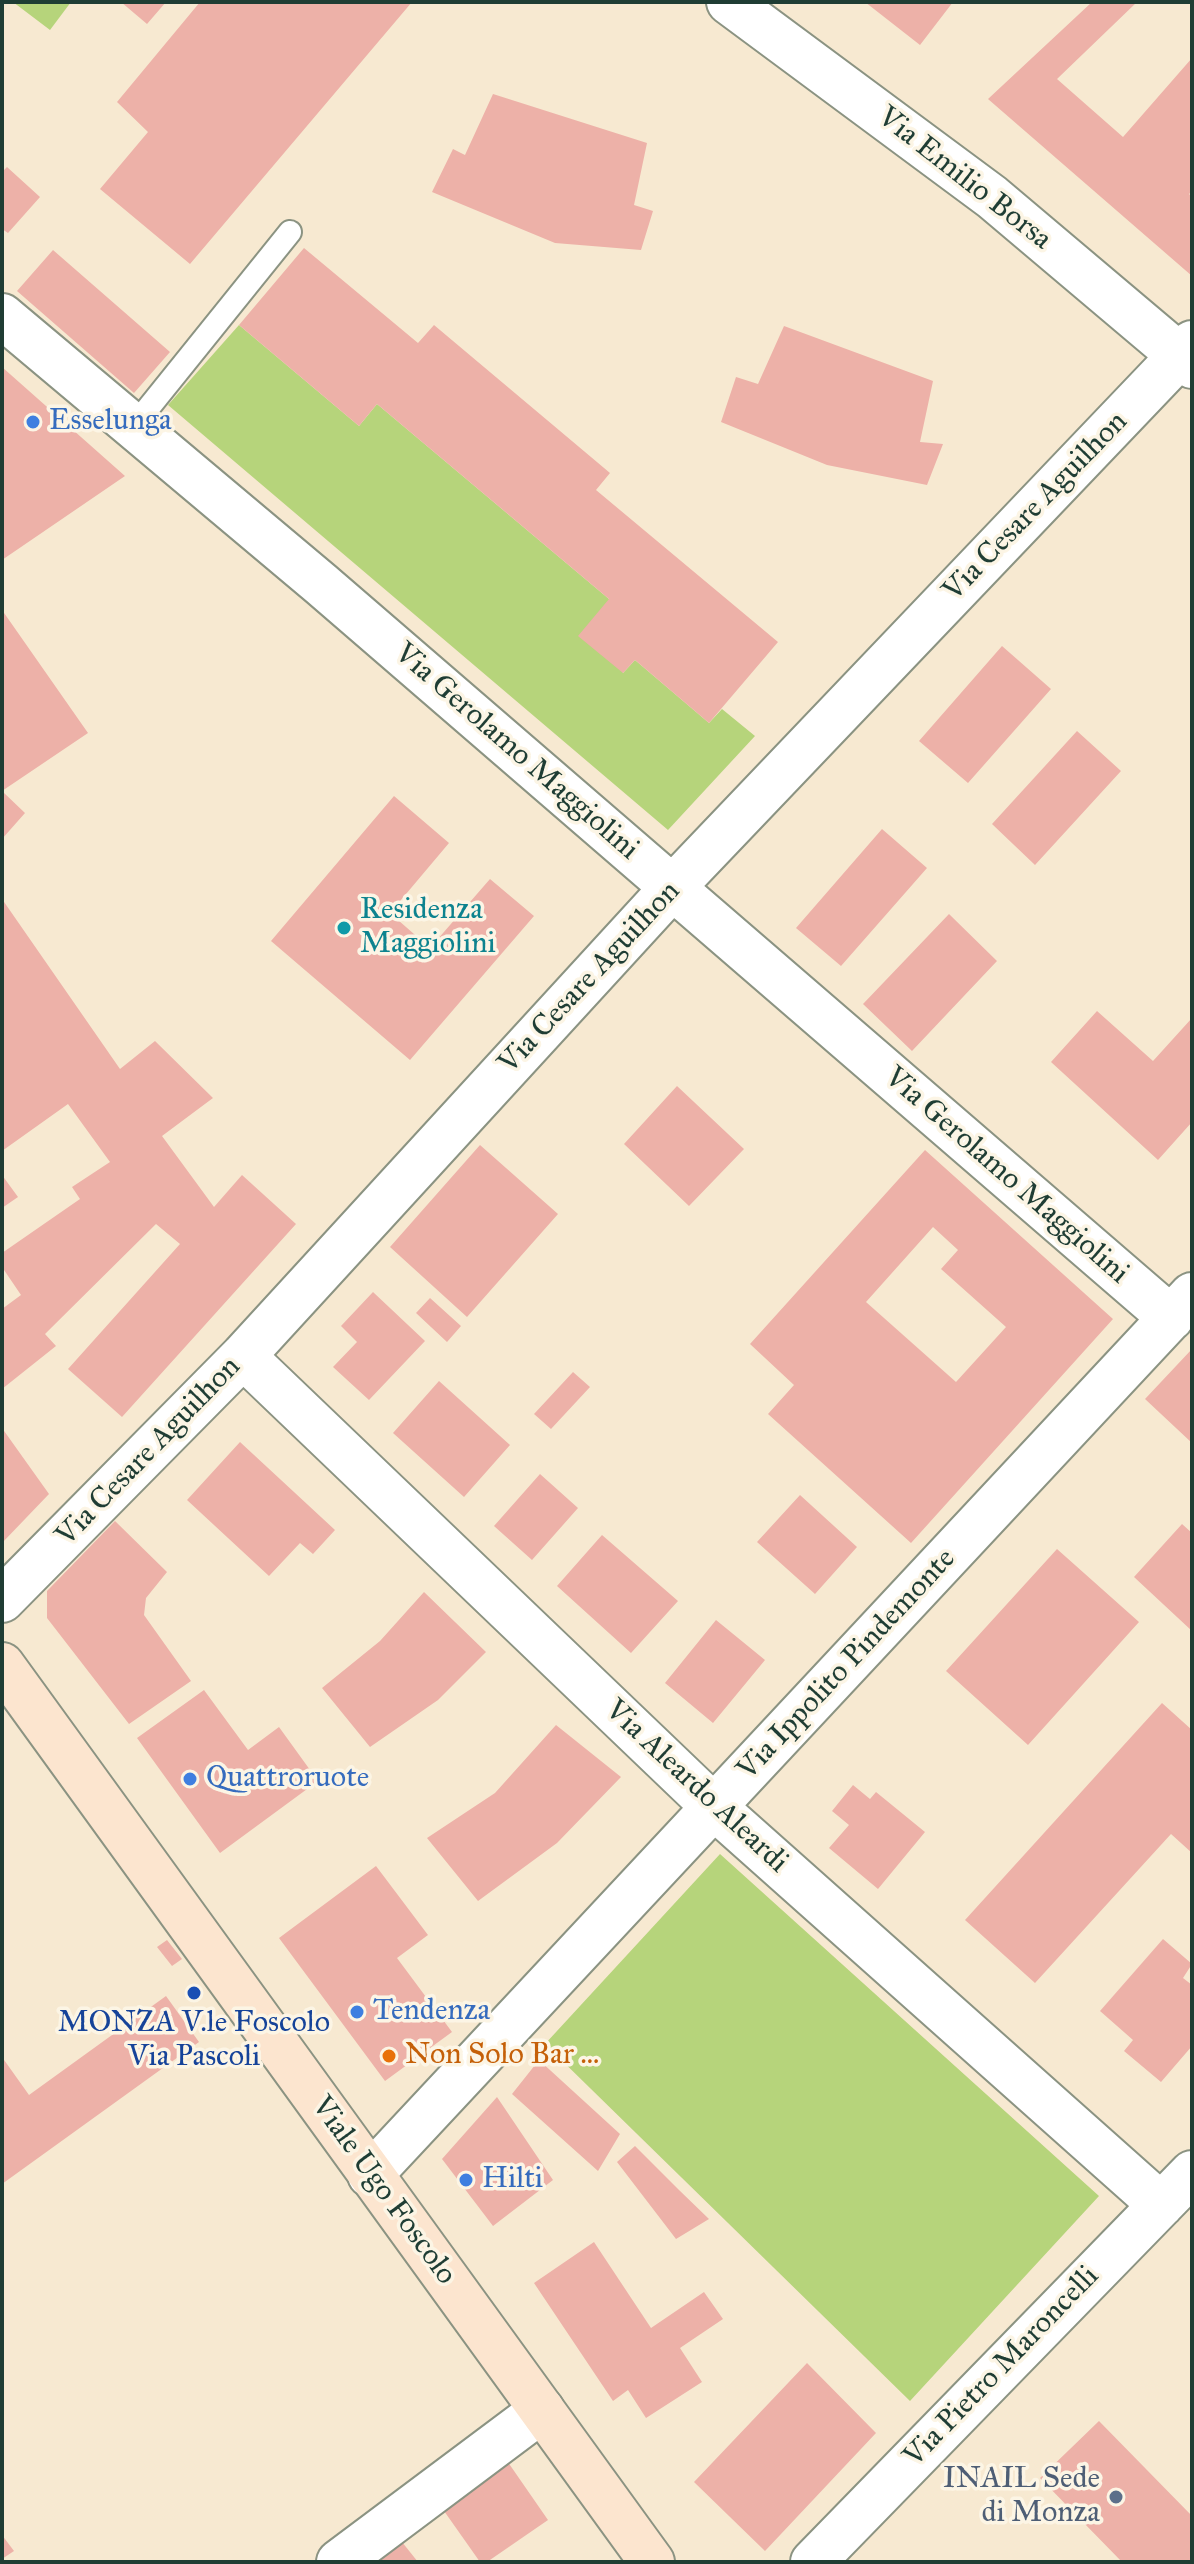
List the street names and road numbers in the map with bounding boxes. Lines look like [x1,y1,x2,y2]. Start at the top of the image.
street label: Via Emilio Borsa [870,100,1058,258]
street label: Via Cesare Aguilhon [936,405,1136,609]
street label: Via Gerolamo Maggiolini [386,636,646,868]
street label: Via Cesare Aguilhon [492,874,688,1082]
street label: Via Gerolamo Maggiolini [876,1060,1136,1292]
street label: Via Cesare Aguilhon [49,1350,249,1554]
street label: Via Ippolito Pindemonte [730,1542,964,1788]
street label: Via Aleardo Aleardi [597,1693,795,1881]
street label: Viale Ugo Foscolo [303,2090,463,2292]
street label: Via Pietro Maroncelli [897,2259,1107,2475]

